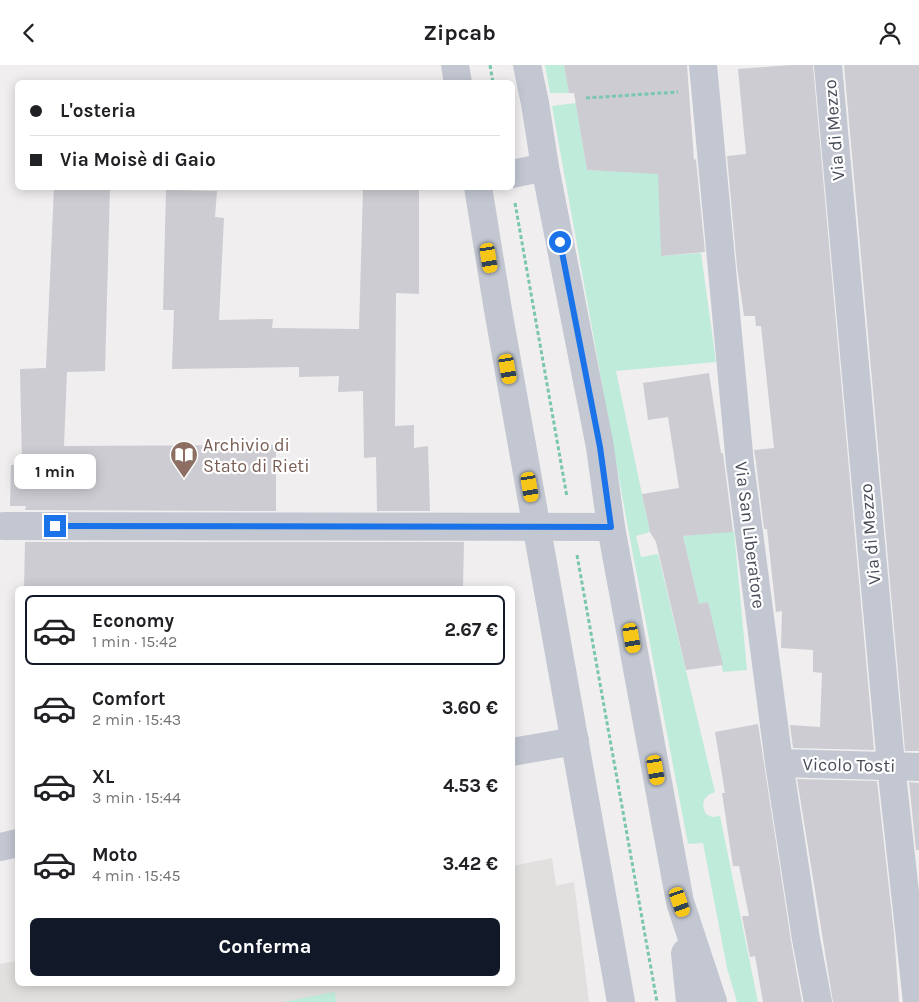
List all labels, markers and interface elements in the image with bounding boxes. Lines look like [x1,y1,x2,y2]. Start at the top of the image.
icon: back [15,19,43,47]
icon: person [876,19,904,47]
text: Zipcab [423,20,496,46]
street label: Via di Mezzo [819,79,849,181]
text: L'osteria [60,100,136,122]
text: Via Moisè di Gaio [60,149,216,171]
route start [549,231,571,253]
car [479,242,498,274]
car [498,353,517,385]
place label: Archivio di Stato di Rieti [203,434,310,477]
library icon: Archivio di Stato di Rieti [169,440,199,479]
callout: 1 min [14,453,96,489]
street label: Via San Liberatore [730,460,770,610]
text: 1 min [35,462,75,481]
car [520,471,539,503]
street label: Via di Mezzo [855,483,885,585]
route end [44,515,66,537]
icon: car [32,608,77,653]
text: Economy [92,610,174,632]
text: 2.67 € [445,619,498,641]
car [622,622,641,654]
text: 1 min · 15:42 [92,632,177,651]
icon: car [32,686,77,731]
text: Comfort [92,688,166,710]
text: 3.60 € [442,697,498,719]
text: 2 min · 15:43 [92,710,181,729]
street label: Vicolo Tosti [802,753,896,777]
car [646,754,665,786]
icon: car [32,764,77,809]
text: XL [92,766,114,788]
text: 4.53 € [443,775,498,797]
text: 3 min · 15:44 [92,788,181,807]
icon: car [32,842,77,887]
text: Moto [92,844,138,866]
text: 3.42 € [442,853,498,875]
text: 4 min · 15:45 [92,866,181,885]
car [668,885,691,919]
button: Conferma [30,918,500,976]

